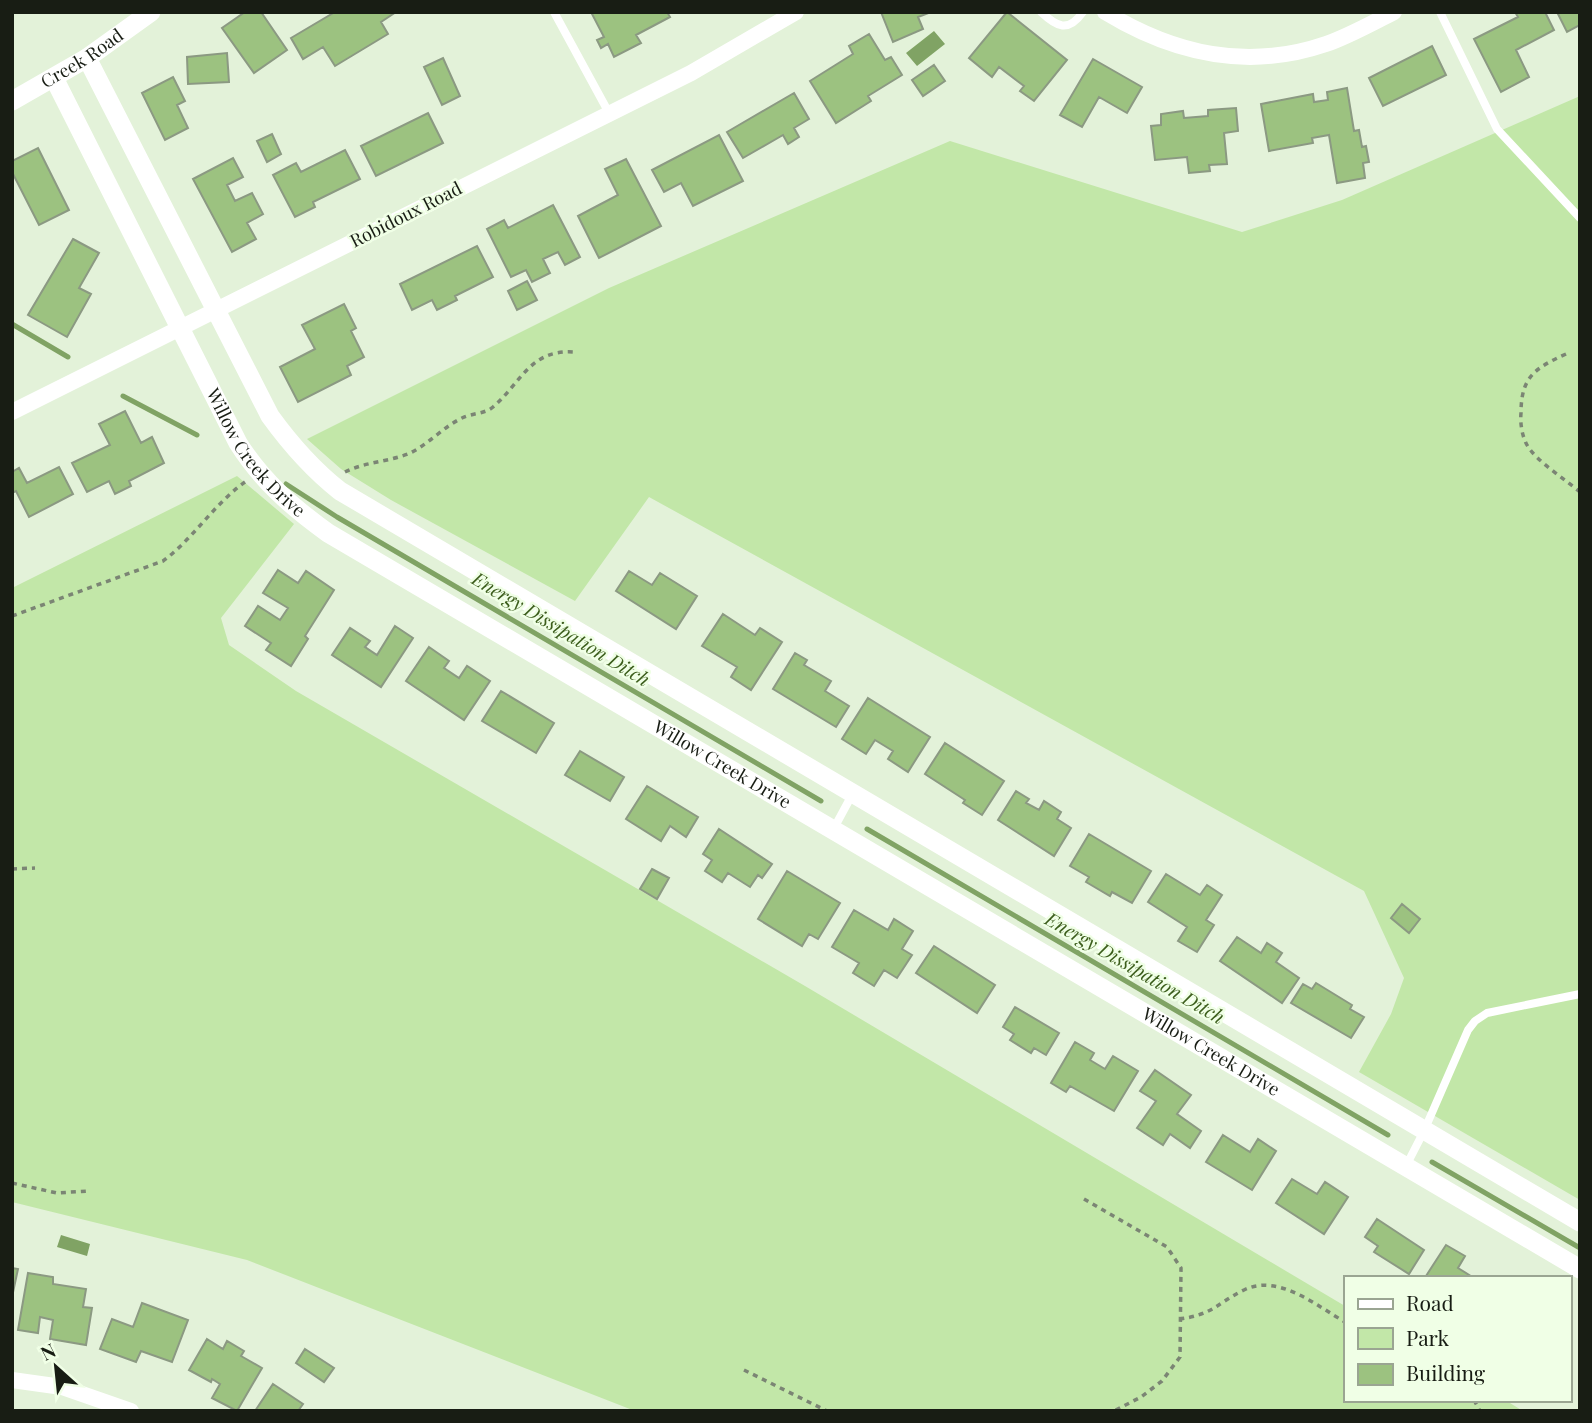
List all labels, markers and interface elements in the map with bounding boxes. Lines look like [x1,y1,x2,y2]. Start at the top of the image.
street label: Creek Road [36,22,128,93]
street label: Robidoux Road [346,175,466,253]
street label: Willow Creek Drive [201,383,311,522]
water label: Energy Dissipation Ditch [467,564,655,692]
street label: Willow Creek Drive [649,714,796,814]
water label: Energy Dissipation Ditch [1040,905,1230,1029]
street label: Willow Creek Drive [1137,1001,1284,1101]
legend [1344,1276,1571,1402]
text: Road [1406,1288,1454,1316]
text: Park [1406,1323,1450,1351]
north arrow [21,1332,91,1402]
text: N [36,1336,60,1366]
text: Building [1406,1358,1485,1386]

